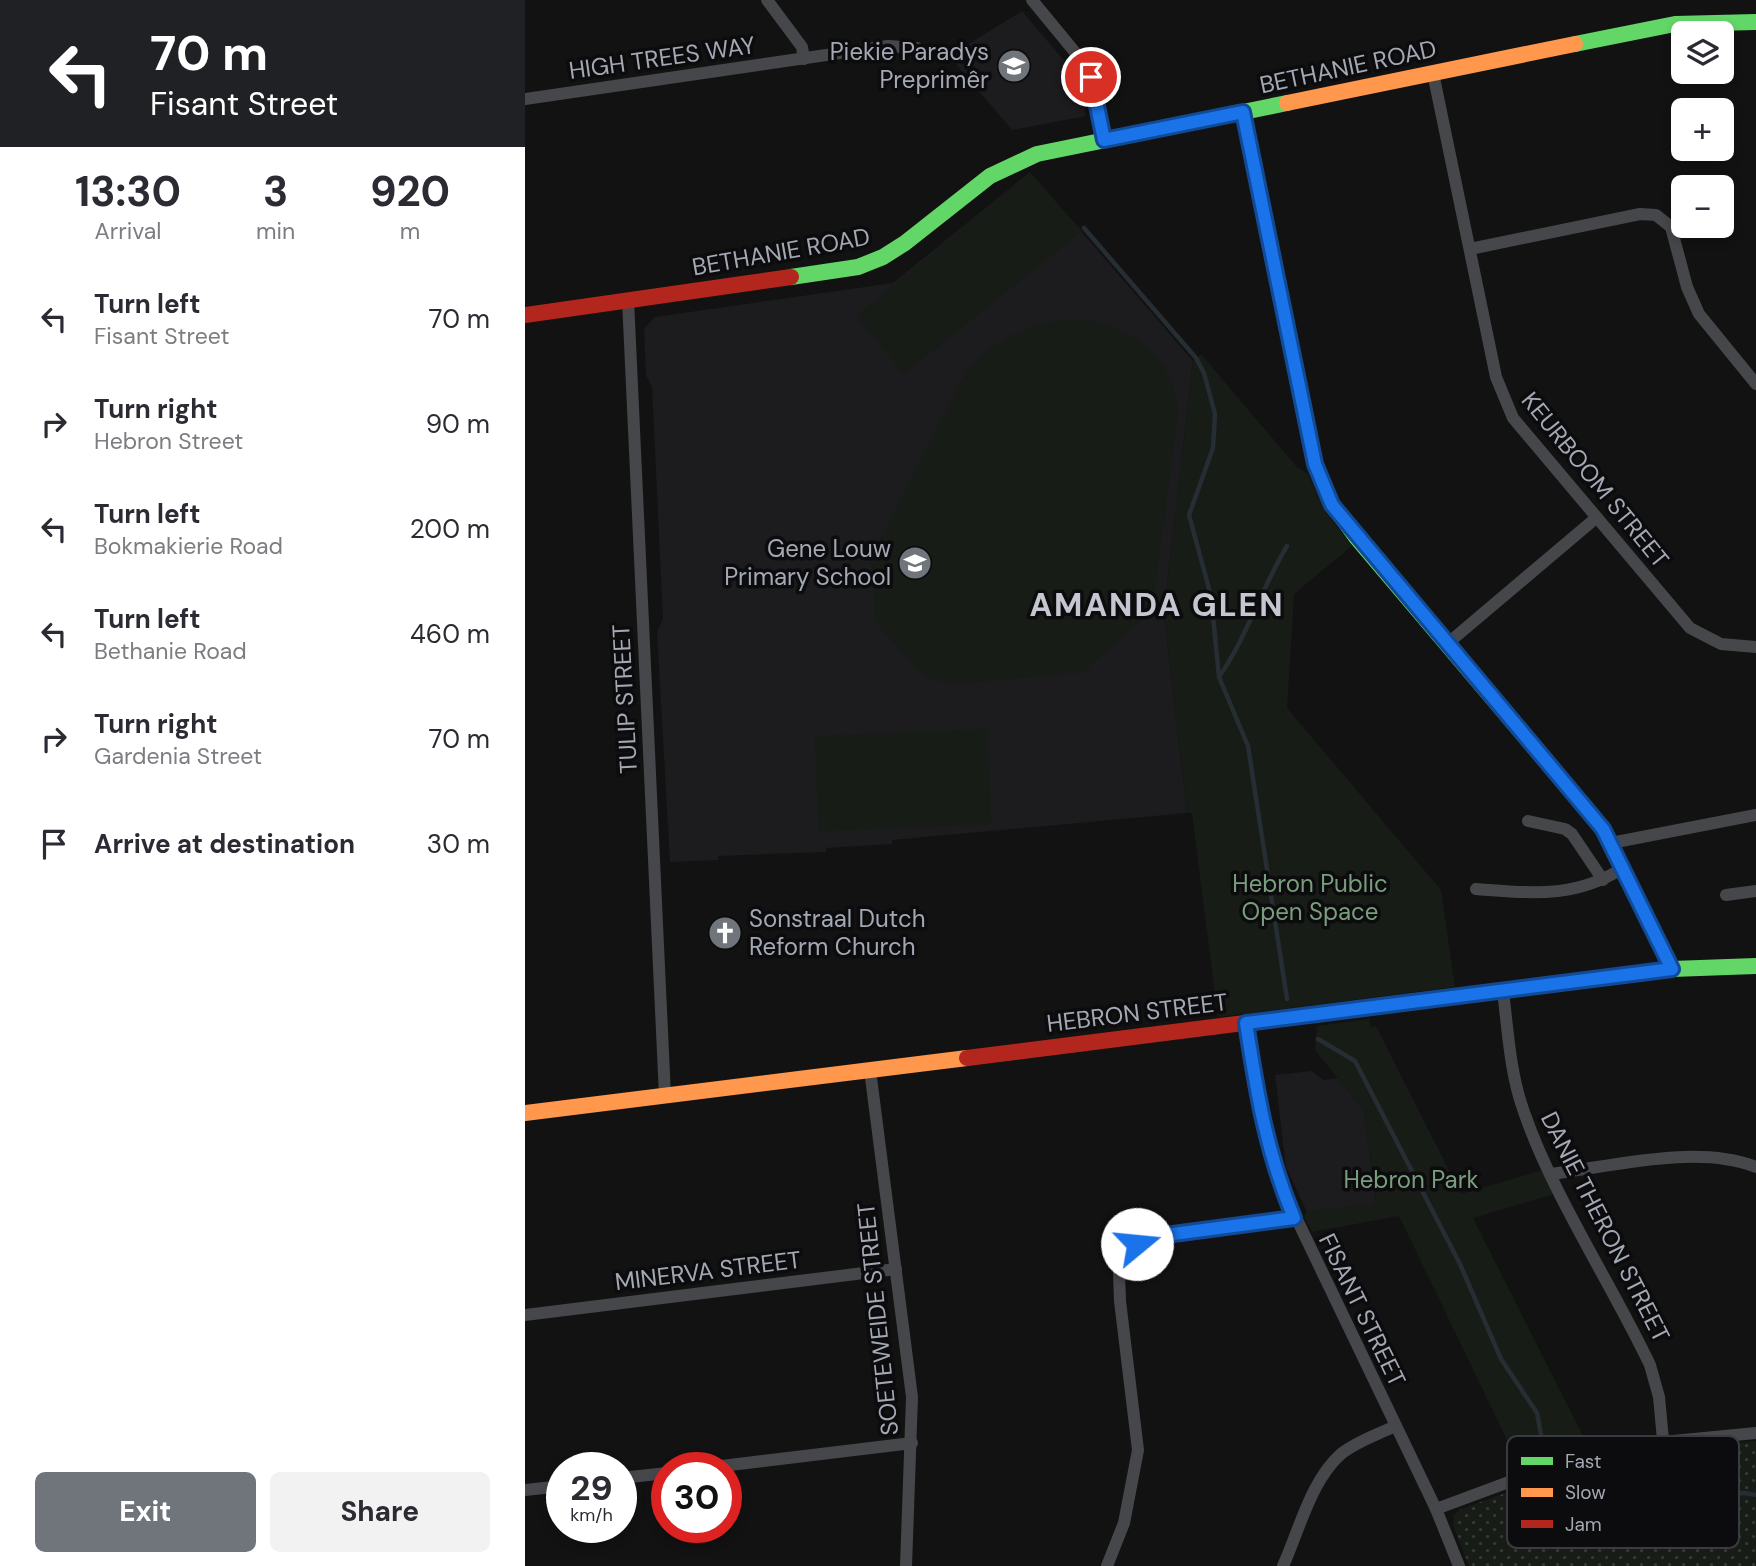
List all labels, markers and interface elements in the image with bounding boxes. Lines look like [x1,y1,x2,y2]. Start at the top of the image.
text: 70 m [150,21,268,85]
map controls [1671,21,1734,238]
button: layers [1671,21,1734,84]
icon: left [35,28,126,119]
street label: HIGH TREES WAY [567,29,757,86]
street label: BETHANIE ROAD [1257,33,1439,100]
place label: Piekie Paradys Preprimêr [830,36,989,95]
school or university icon: Piekie Paradys Preprimêr [995,47,1033,85]
pin [1061,47,1121,107]
icon: arrive [1072,58,1110,96]
text: Fisant Street [150,83,338,125]
button: + [1671,98,1734,161]
text: 13:30 [75,164,181,219]
text: 3 [263,164,288,219]
text: 920 [370,164,450,219]
button: − [1671,175,1734,238]
text: Arrival [94,216,161,246]
text: min [256,216,295,246]
text: m [400,216,420,246]
street label: BETHANIE ROAD [690,221,872,282]
text: Turn left [94,287,201,321]
icon: left [35,300,73,338]
text: 70 m [429,302,490,336]
text: Fisant Street [94,321,229,351]
street label: KEURBOOM STREET [1515,385,1676,574]
text: Turn right [94,392,218,426]
icon: right [35,405,73,443]
text: 90 m [426,407,490,441]
text: Hebron Street [94,426,243,456]
text: Turn left [94,497,201,531]
icon: left [35,510,73,548]
text: 200 m [410,512,490,546]
text: Bokmakierie Road [94,531,283,561]
place label: Gene Louw Primary School [724,533,891,592]
school or university icon: Gene Louw Primary School [896,544,934,582]
district label: AMANDA GLEN [1029,584,1285,626]
text: Turn left [94,602,201,636]
icon: left [35,615,73,653]
text: 460 m [410,617,490,651]
street label: TULIP STREET [605,624,644,775]
text: Bethanie Road [94,636,247,666]
text: Turn right [94,707,218,741]
icon: right [35,720,73,758]
text: 70 m [429,722,490,756]
text: Gardenia Street [94,741,262,771]
icon: arrive [35,825,73,863]
text: Arrive at destination [94,827,355,861]
text: 30 m [427,827,490,861]
park label: Hebron Public Open Space [1232,868,1388,927]
place label: Sonstraal Dutch Reform Church [749,903,925,962]
church icon: Sonstraal Dutch Reform Church [706,914,744,952]
street label: HEBRON STREET [1045,986,1229,1039]
street label: DANIE THERON STREET [1534,1106,1677,1347]
park label: Hebron Park [1343,1164,1479,1195]
street label: SOETEWEIDE STREET [850,1201,905,1437]
position arrow [1100,1207,1174,1281]
street label: FISANT STREET [1312,1228,1413,1391]
street label: MINERVA STREET [613,1244,803,1297]
legend [1507,1436,1739,1548]
text: Fast [1565,1449,1601,1474]
speed limit sign: 30 [651,1452,742,1543]
text: 29 [570,1465,613,1511]
button: Exit [35,1472,256,1552]
button: Share [270,1472,490,1552]
text: Slow [1565,1480,1606,1505]
text: km/h [570,1503,613,1527]
text: Jam [1565,1512,1602,1537]

